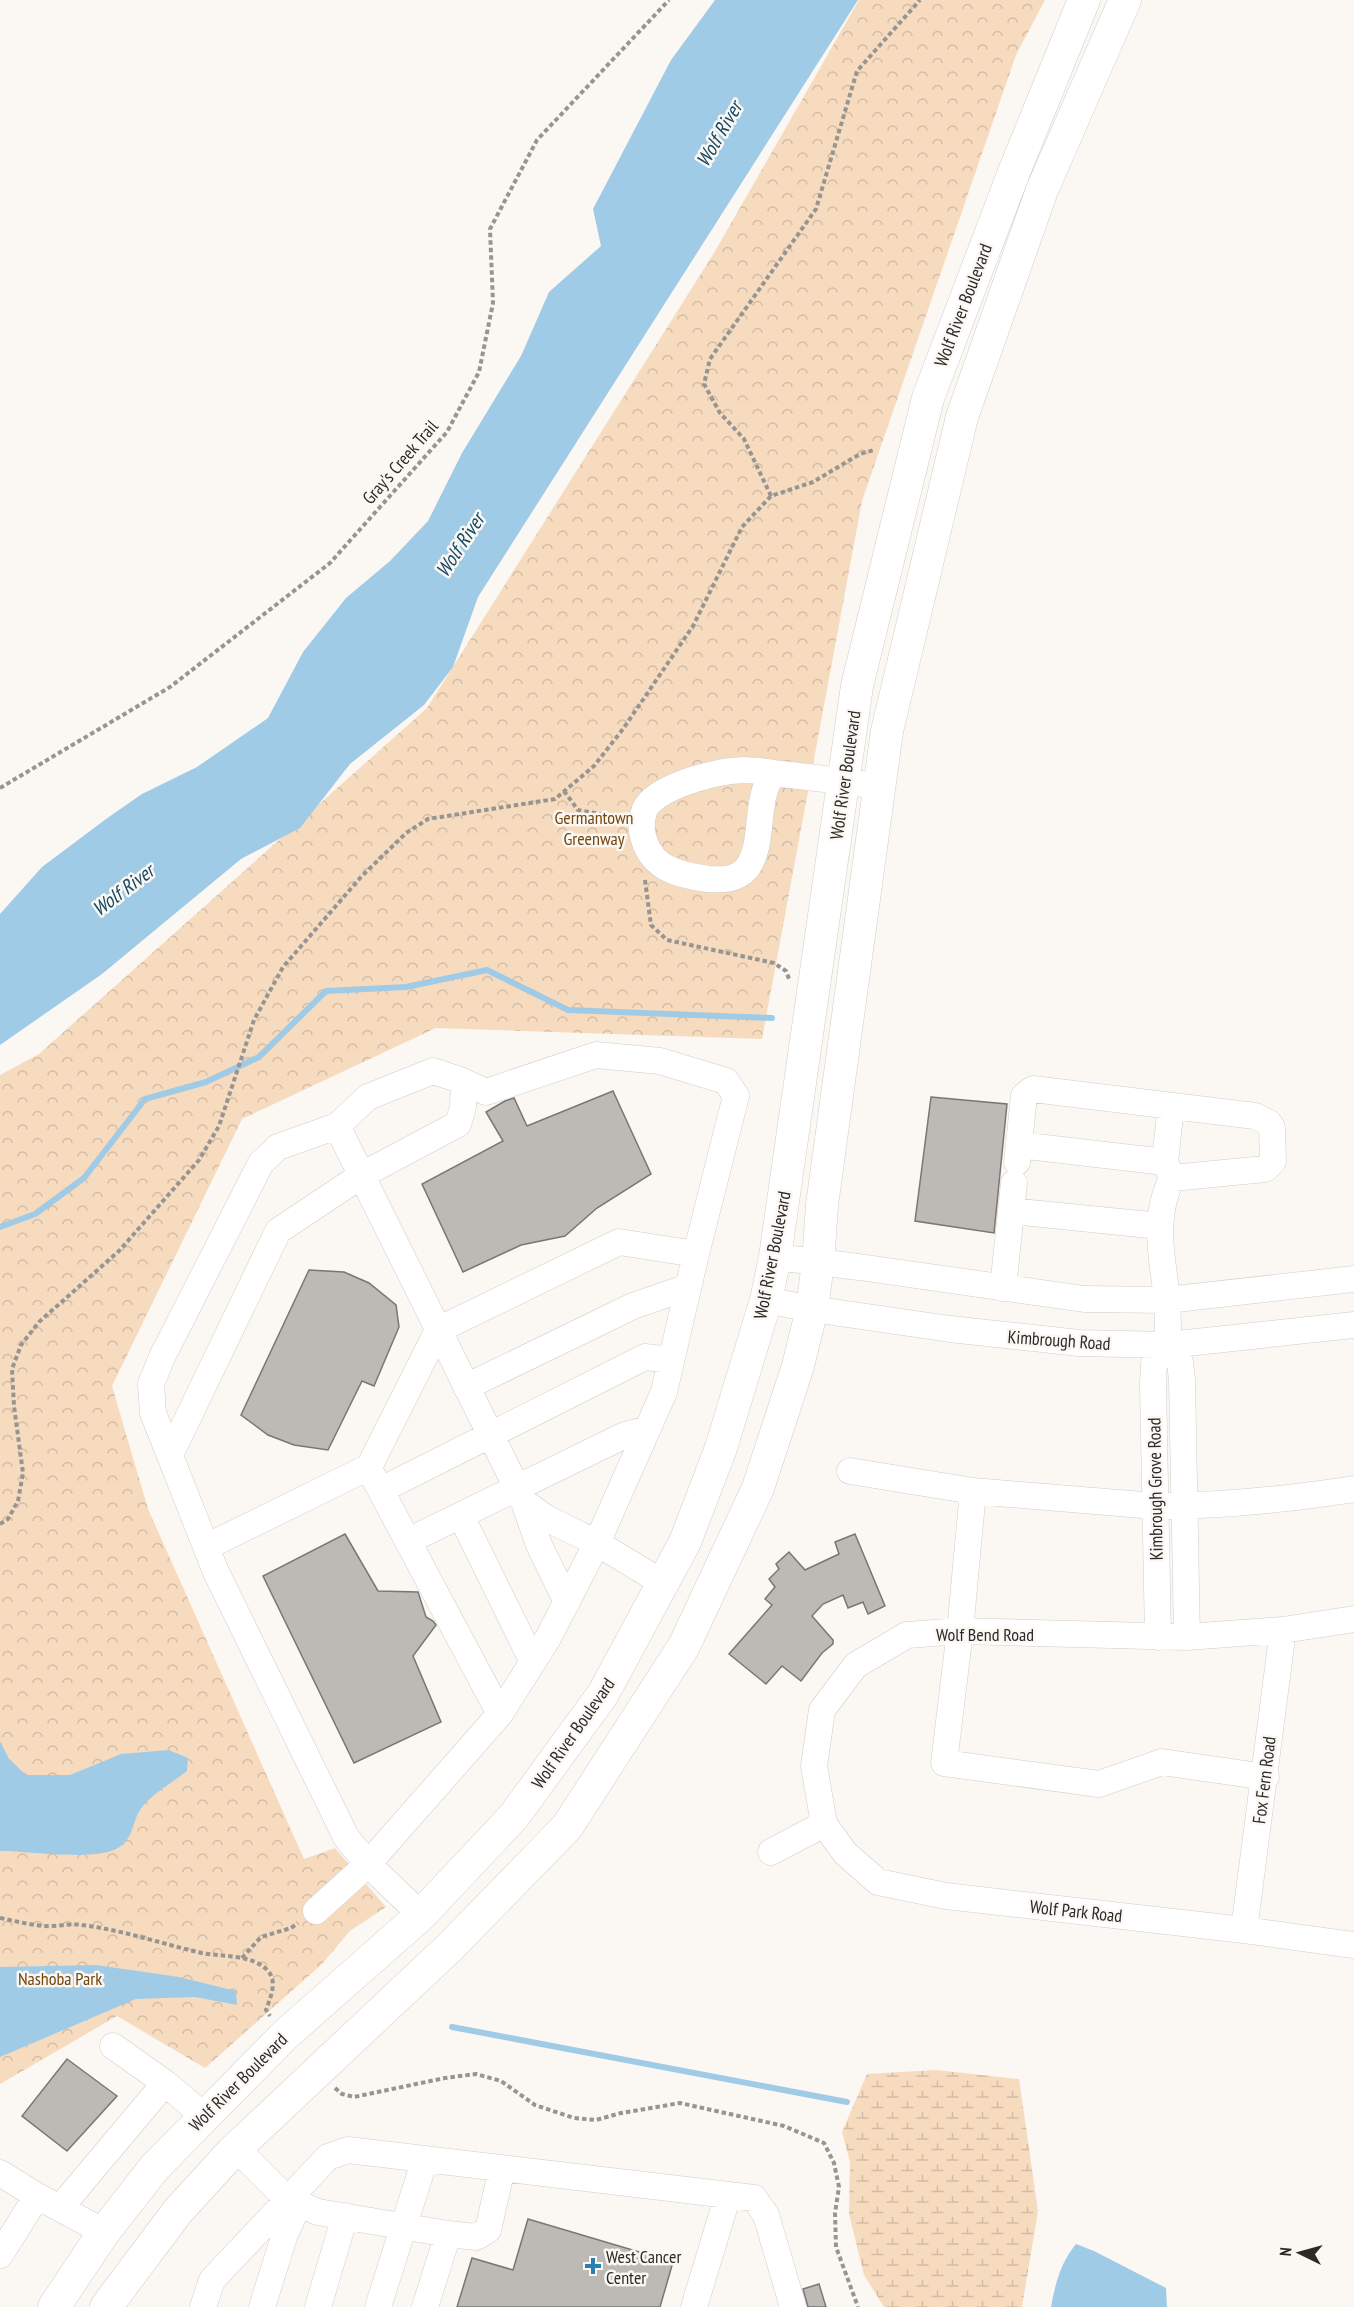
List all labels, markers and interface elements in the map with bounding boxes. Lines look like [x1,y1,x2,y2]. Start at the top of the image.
water label: Wolf River [690,95,749,171]
street label: Wolf River Boulevard [929,240,997,370]
street label: Gray's Creek Trail [357,414,443,509]
water label: Wolf River [430,506,492,582]
street label: Wolf River Boulevard [825,709,865,841]
park label: Germantown Greenway [555,806,633,850]
water label: Wolf River [87,857,161,922]
street label: Wolf River Boulevard [748,1189,796,1321]
street label: Kimbrough Road [1007,1325,1111,1355]
street label: Kimbrough Grove Road [1142,1417,1168,1561]
street label: Wolf Bend Road [936,1623,1034,1646]
street label: Wolf River Boulevard [526,1673,620,1793]
street label: Fox Fern Road [1247,1735,1281,1825]
street label: Wolf Park Road [1029,1895,1123,1927]
park label: Nashoba Park [18,1967,102,1990]
street label: Wolf River Boulevard [184,2028,292,2136]
north arrow [1270,2223,1330,2283]
place label: West Cancer Center [606,2245,681,2289]
text: N [1275,2247,1295,2257]
marker: West Cancer Center [584,2257,602,2275]

